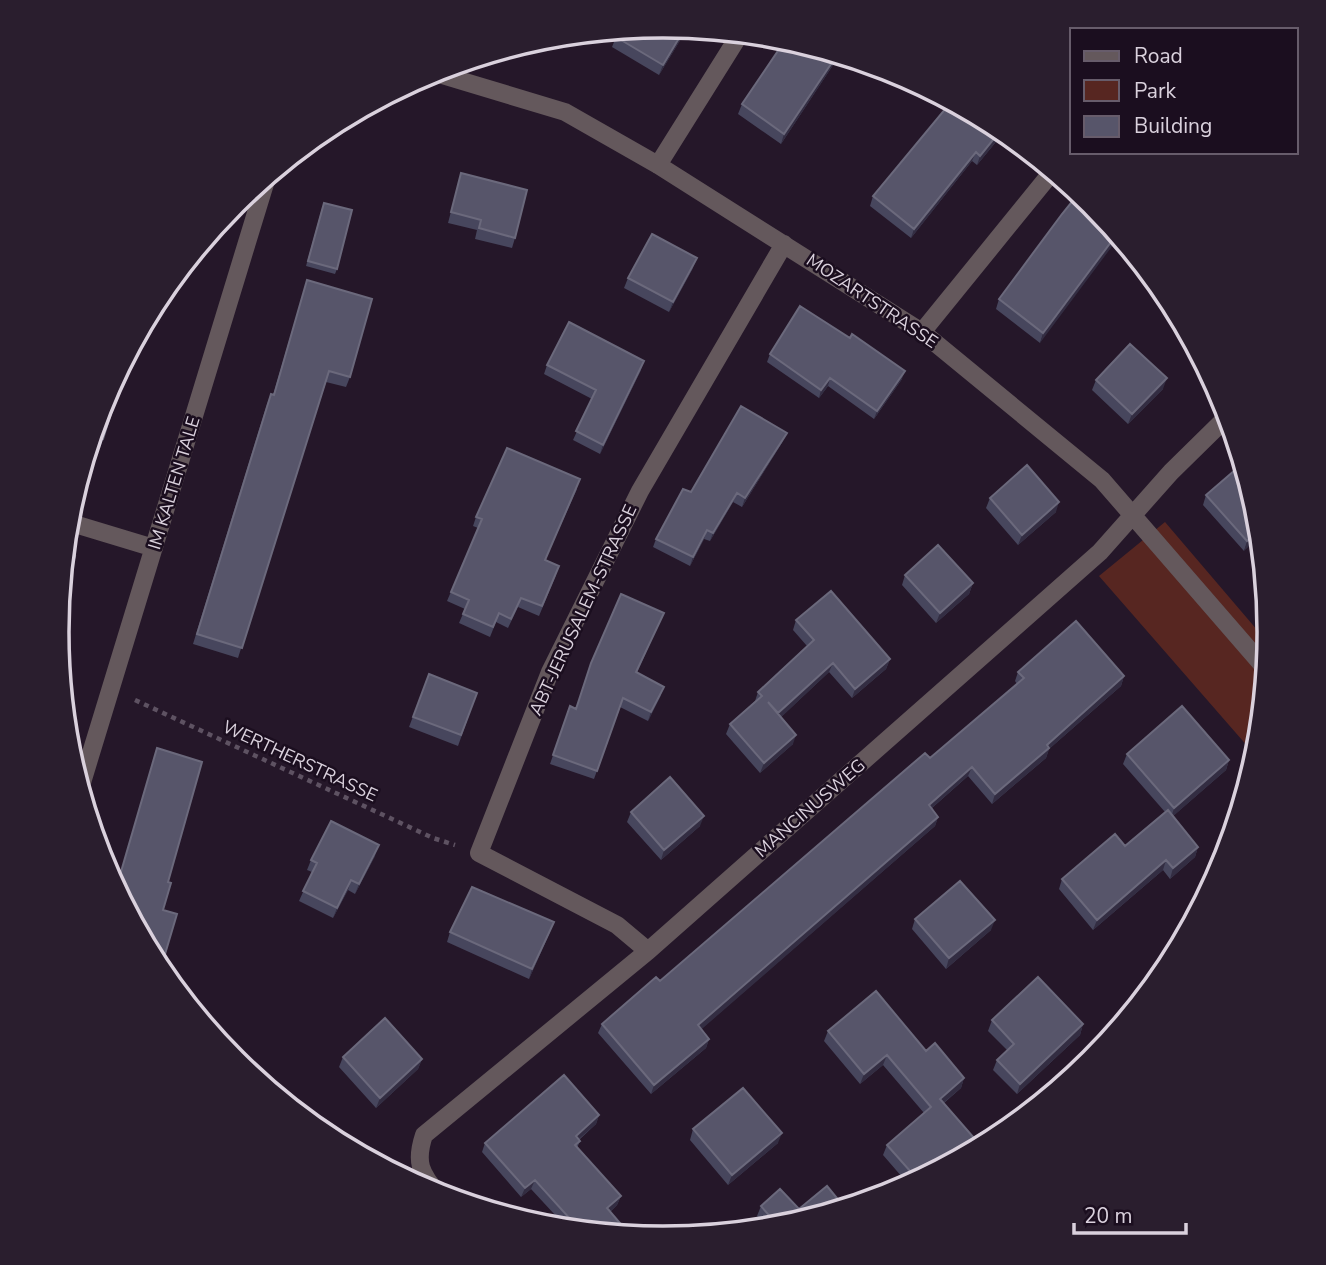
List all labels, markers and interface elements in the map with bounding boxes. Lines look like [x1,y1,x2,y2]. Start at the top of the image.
legend [1070,28,1298,154]
text: Road [1134,42,1183,70]
text: Park [1134,77,1176,105]
text: Building [1134,112,1212,140]
street label: MOZARTSTRASSE [802,248,942,354]
street label: IM KALTEN TALE [142,413,206,553]
street label: ABT-JERUSALEM-STRASSE [524,501,642,719]
street label: WERTHERSTRASSE [219,715,381,807]
street label: MANCINUSWEG [750,753,870,863]
scale bar [1074,1192,1186,1236]
text: 20 m [1084,1202,1133,1230]

